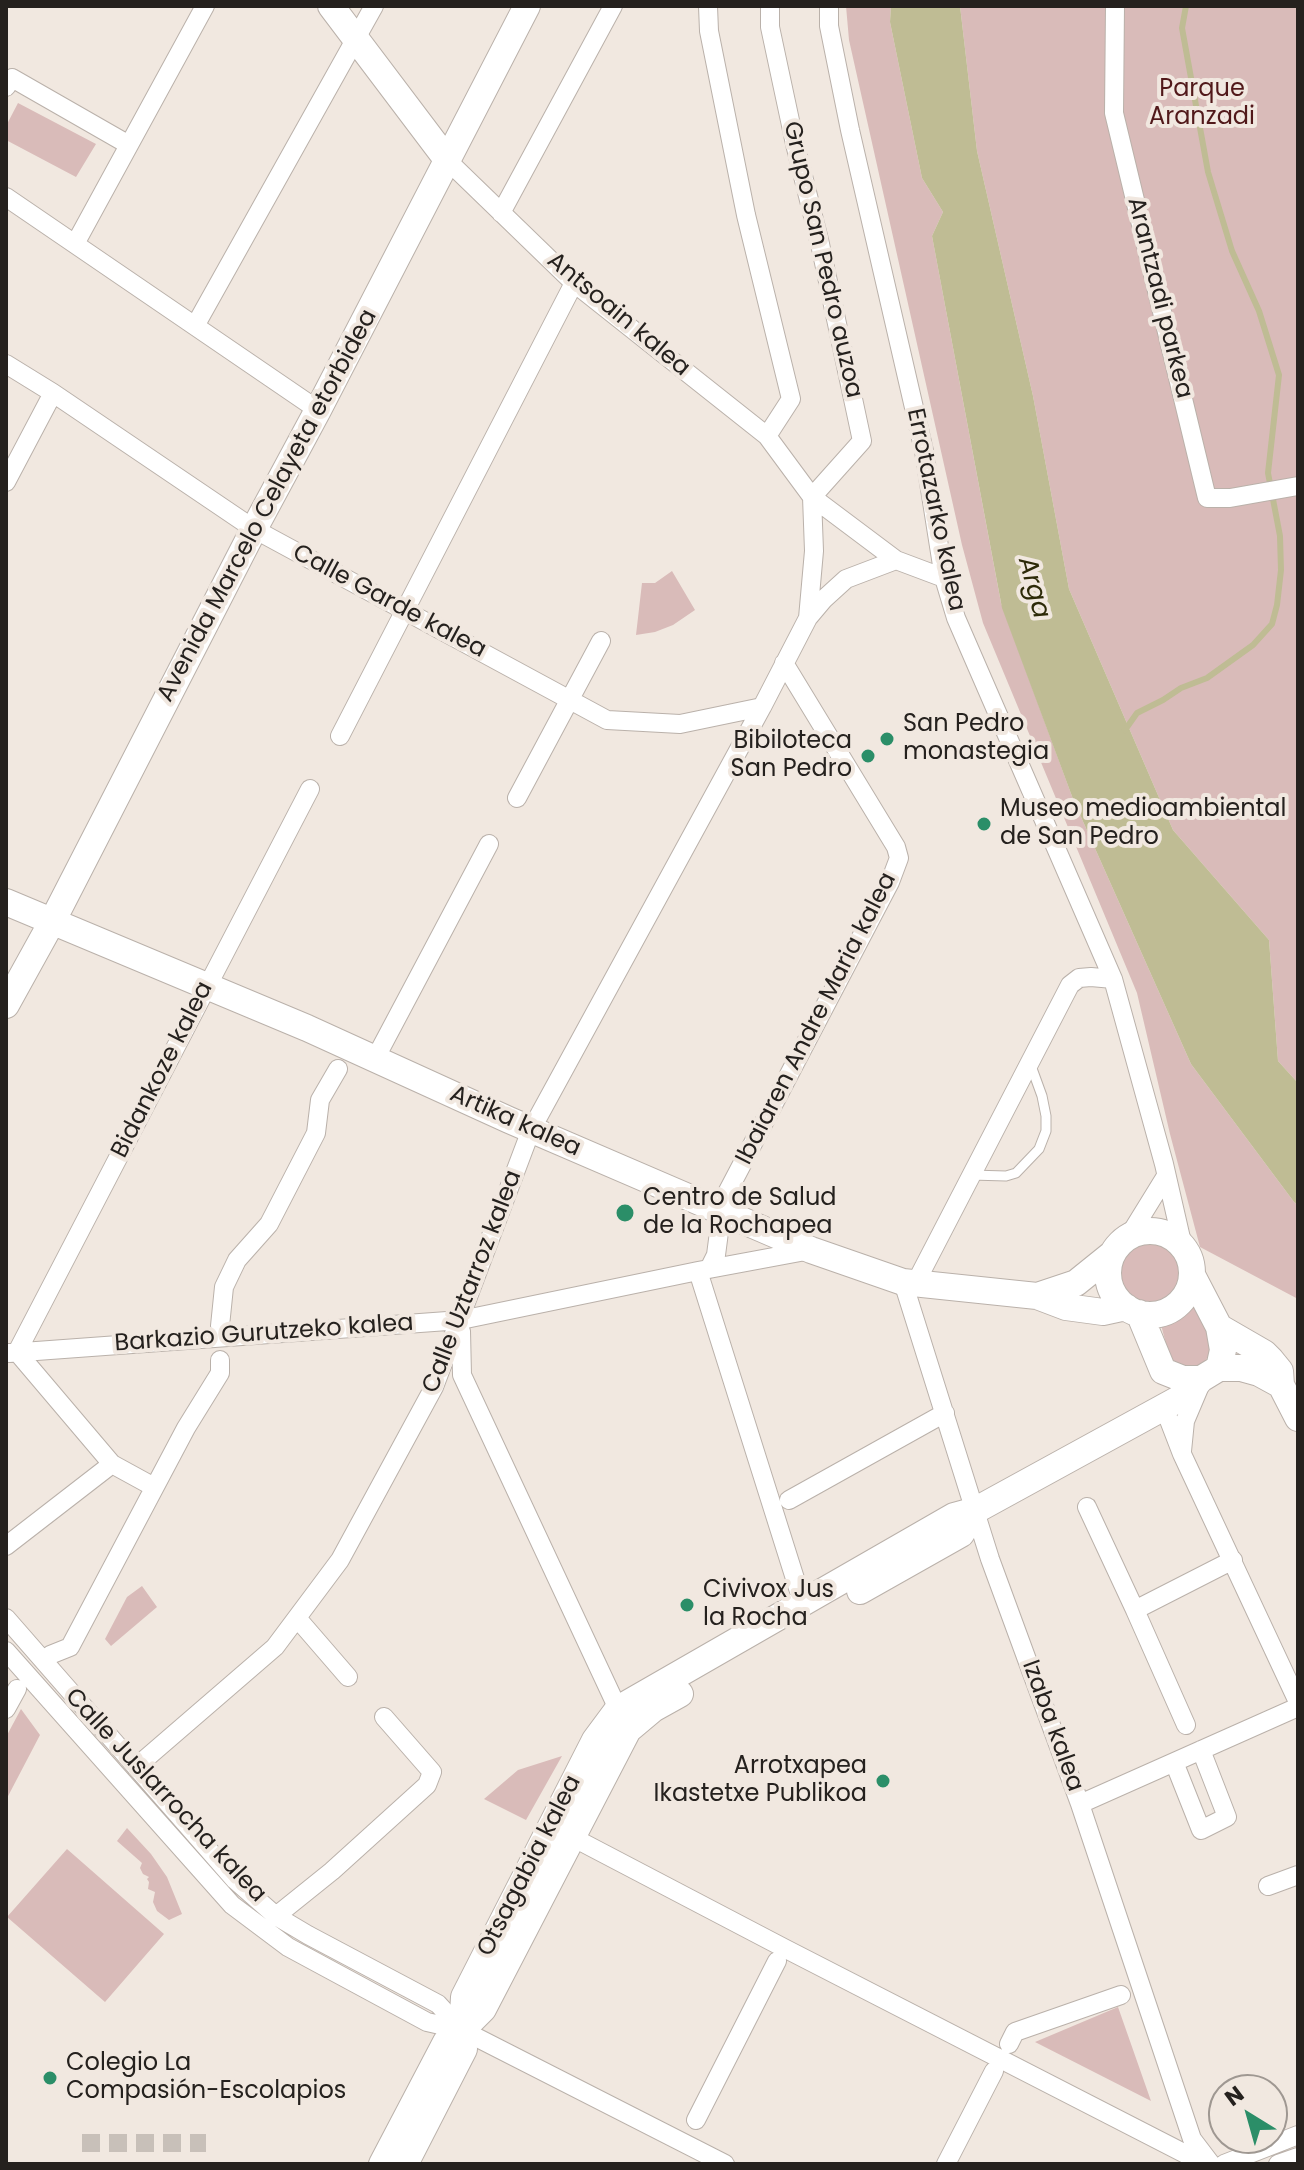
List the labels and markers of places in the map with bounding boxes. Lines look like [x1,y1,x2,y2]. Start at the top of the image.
place label: San Pedro monastegia [903,711,1049,767]
place label: Bibiloteca San Pedro [731,728,852,784]
marker: San Pedro monastegia [878,730,896,748]
marker: Bibiloteca San Pedro [859,747,877,765]
place label: Museo medioambiental de San Pedro [1000,796,1286,852]
marker: Museo medioambiental de San Pedro [975,815,993,833]
place label: Centro de Salud de la Rochapea [643,1185,837,1241]
marker: Centro de Salud de la Rochapea [614,1202,636,1224]
place label: Civivox Jus la Rocha [703,1577,834,1633]
marker: Civivox Jus la Rocha [678,1596,696,1614]
place label: Arrotxapea Ikastetxe Publikoa [654,1753,867,1809]
marker: Arrotxapea Ikastetxe Publikoa [874,1772,892,1790]
place label: Colegio La Compasión-Escolapios [66,2050,346,2106]
marker: Colegio La Compasión-Escolapios [41,2069,59,2087]

